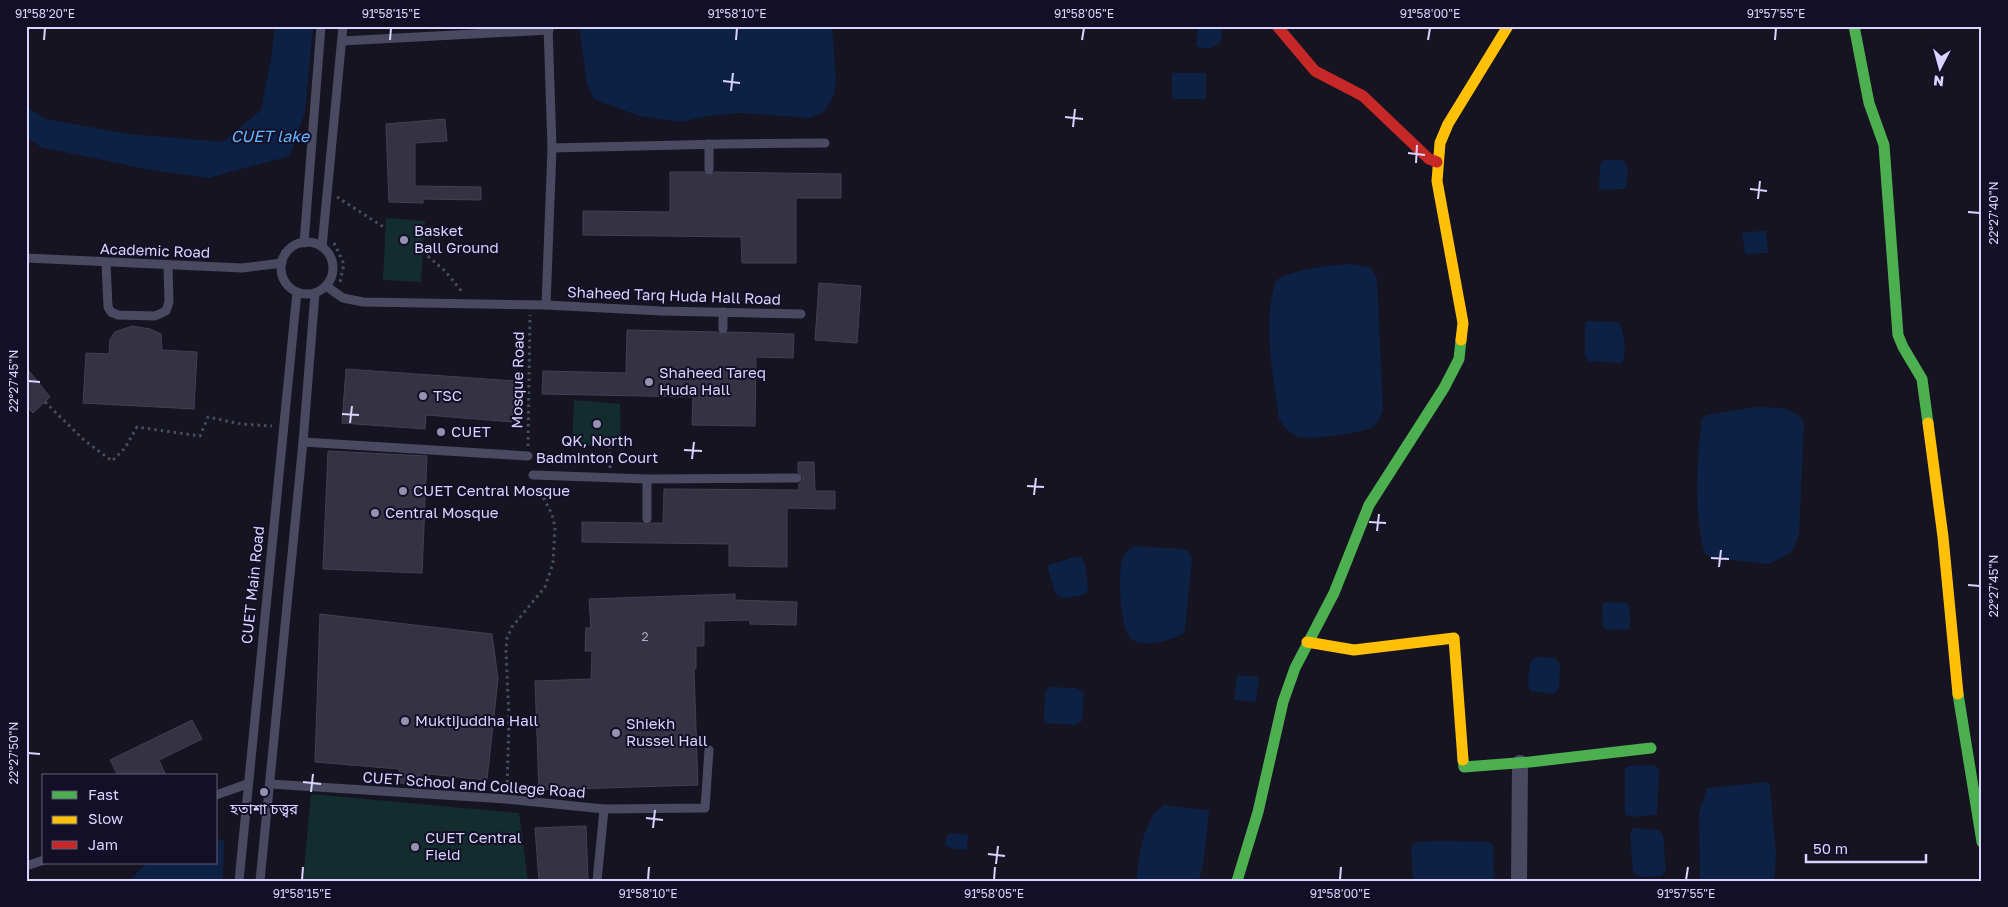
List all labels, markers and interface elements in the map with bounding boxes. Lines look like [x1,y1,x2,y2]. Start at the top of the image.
text: 91°58'20"E [15,6,75,21]
text: 91°58'15"E [362,6,420,21]
text: 91°58'10"E [708,6,766,21]
text: 91°58'05"E [1054,6,1114,21]
text: 91°58'00"E [1400,6,1460,21]
text: 91°57'55"E [1747,6,1805,21]
north arrow [1916,42,1966,92]
text: N [1932,72,1945,90]
water label: CUET lake [231,126,311,146]
text: 22°27'40"N [1986,181,2001,245]
place label: Basket Ball Ground [414,221,499,256]
marker: Basket Ball Ground [398,234,410,246]
street label: Academic Road [100,239,211,261]
street label: Shaheed Tarq Huda Hall Road [567,282,781,308]
street label: Mosque Road [507,331,527,429]
text: 22°27'45"N [6,350,21,412]
place label: Shaheed Tareq Huda Hall [659,363,766,398]
marker: Shaheed Tareq Huda Hall [643,376,655,388]
place label: TSC [433,386,462,404]
marker: TSC [417,390,429,402]
marker: QK, North Badminton Court [591,418,603,430]
place label: CUET [451,422,491,440]
marker: CUET [435,426,447,438]
place label: QK, North Badminton Court [536,431,658,466]
place label: CUET Central Mosque [413,481,570,499]
marker: CUET Central Mosque [397,485,409,497]
place label: Central Mosque [385,503,499,521]
marker: Central Mosque [369,507,381,519]
street label: CUET Main Road [237,525,267,645]
text: 22°27'45"N [1986,555,2001,617]
house number: 2 [642,629,649,644]
place label: Muktijuddha Hall [415,711,538,729]
place label: Shiekh Russel Hall [626,714,708,749]
marker: Muktijuddha Hall [399,715,411,727]
text: 22°27'50"N [6,722,21,784]
marker: Shiekh Russel Hall [610,727,622,739]
street label: CUET School and College Road [362,767,586,801]
legend [42,774,218,864]
text: Fast [88,785,119,803]
marker: হতাশা চত্ত্বর [258,786,270,798]
place label: হতাশা চত্ত্বর [229,799,299,818]
text: Slow [88,809,123,827]
place label: CUET Central Field [425,828,522,863]
scale bar [1806,832,1926,864]
text: Jam [88,835,118,853]
text: 50 m [1813,839,1848,857]
marker: CUET Central Field [409,841,421,853]
text: 91°58'15"E [273,886,331,901]
text: 91°58'10"E [619,886,677,901]
text: 91°58'05"E [964,886,1024,901]
text: 91°58'00"E [1310,886,1370,901]
text: 91°57'55"E [1657,886,1715,901]

